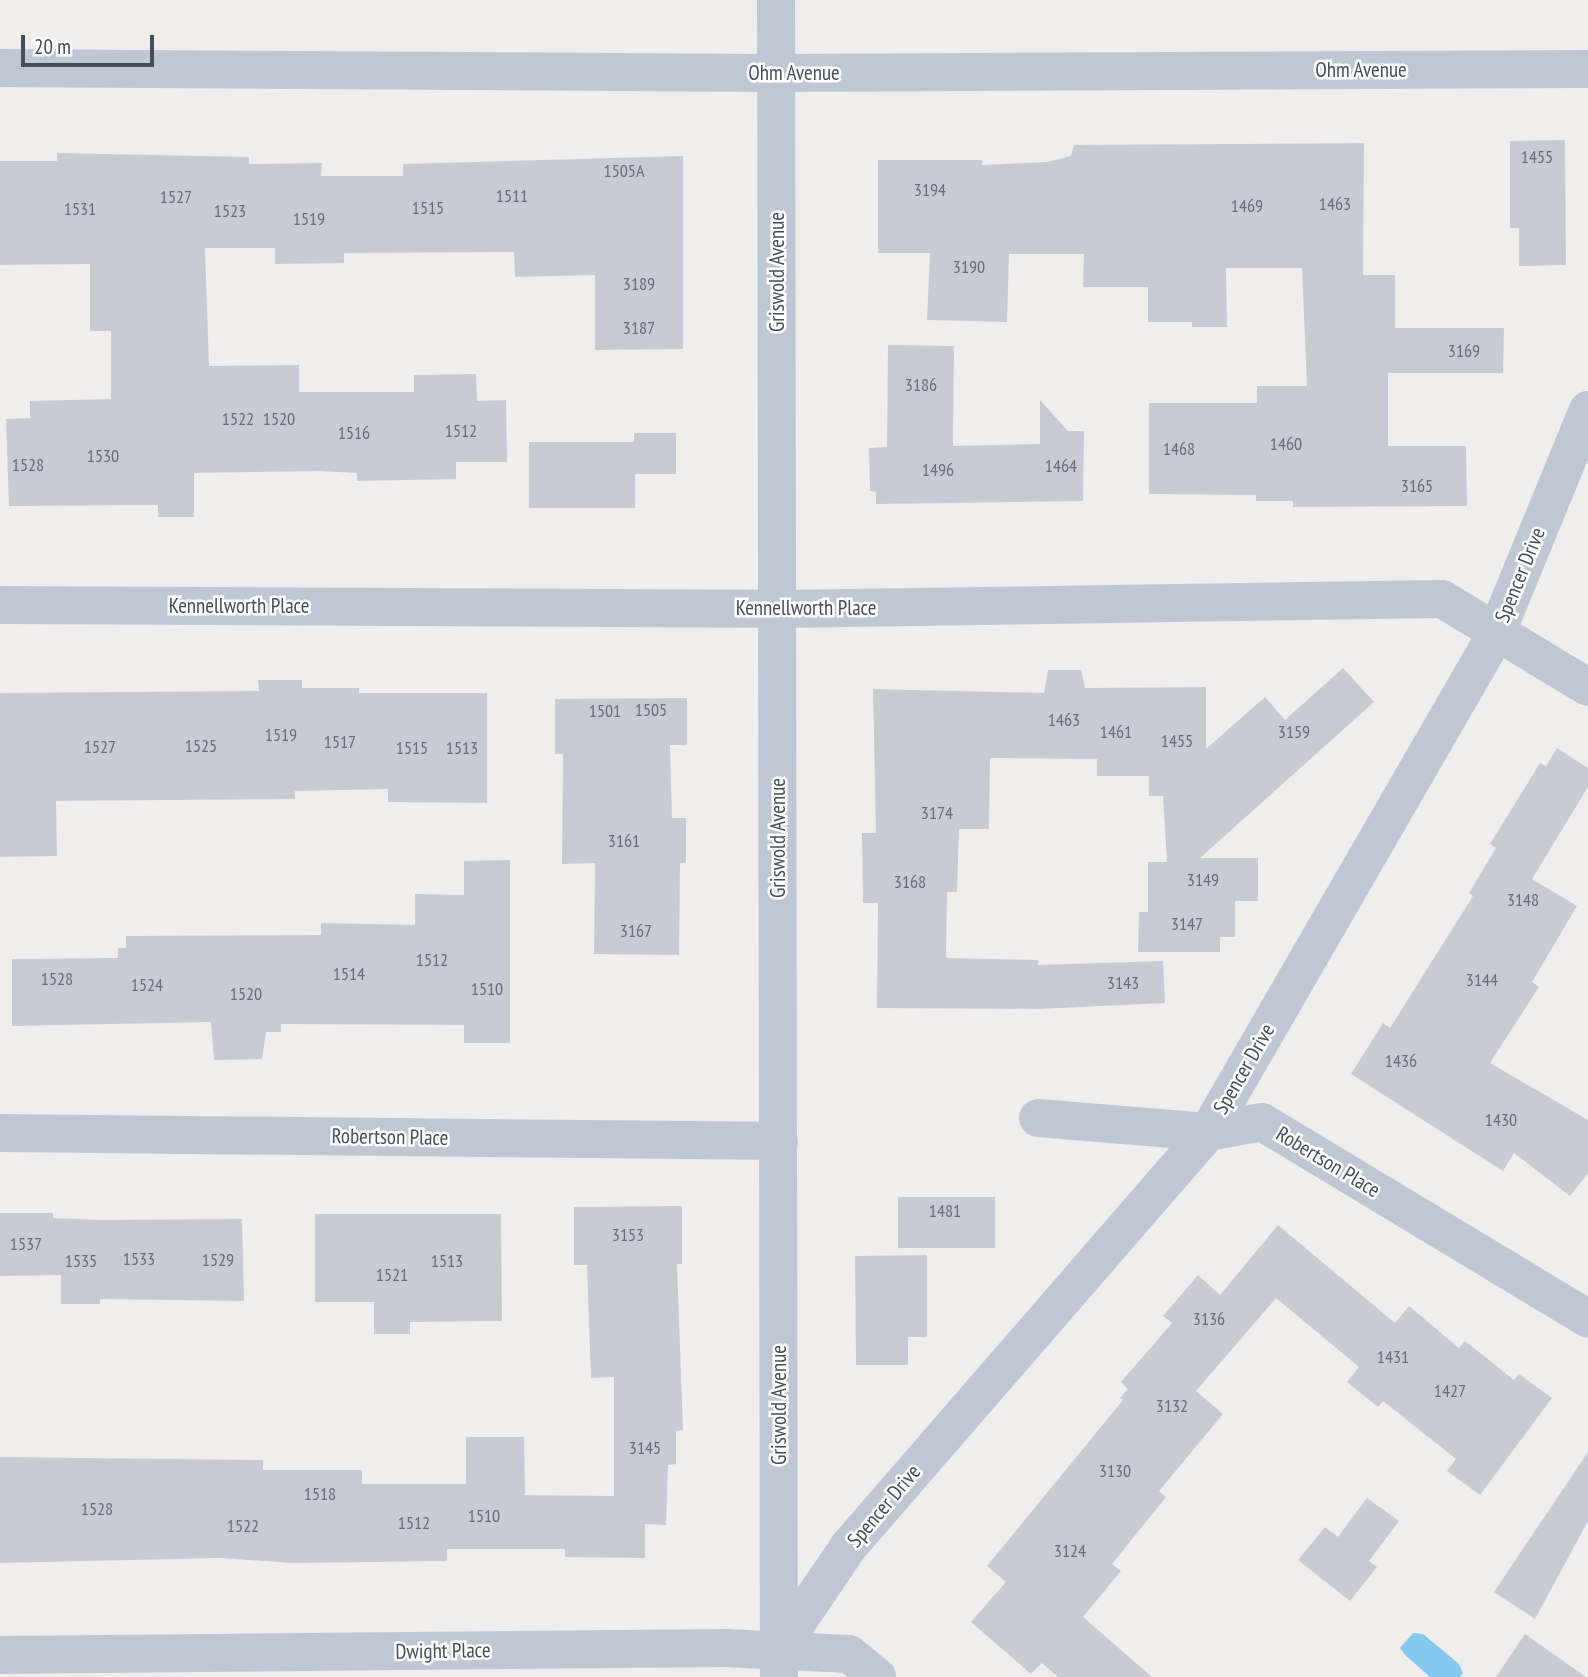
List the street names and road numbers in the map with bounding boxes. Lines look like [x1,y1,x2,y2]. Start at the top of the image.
street label: Ohm Avenue [1315,57,1407,83]
street label: Ohm Avenue [748,60,840,86]
street label: Griswold Avenue [764,212,790,332]
street label: Spencer Drive [1490,524,1550,626]
street label: Kennellworth Place [169,593,309,619]
street label: Kennellworth Place [736,595,876,621]
street label: Griswold Avenue [765,778,791,898]
street label: Spencer Drive [1208,1019,1280,1119]
street label: Robertson Place [1272,1121,1384,1203]
street label: Robertson Place [332,1123,448,1151]
street label: Griswold Avenue [766,1345,792,1465]
street label: Spencer Drive [842,1460,926,1552]
street label: Dwight Place [395,1638,491,1664]

